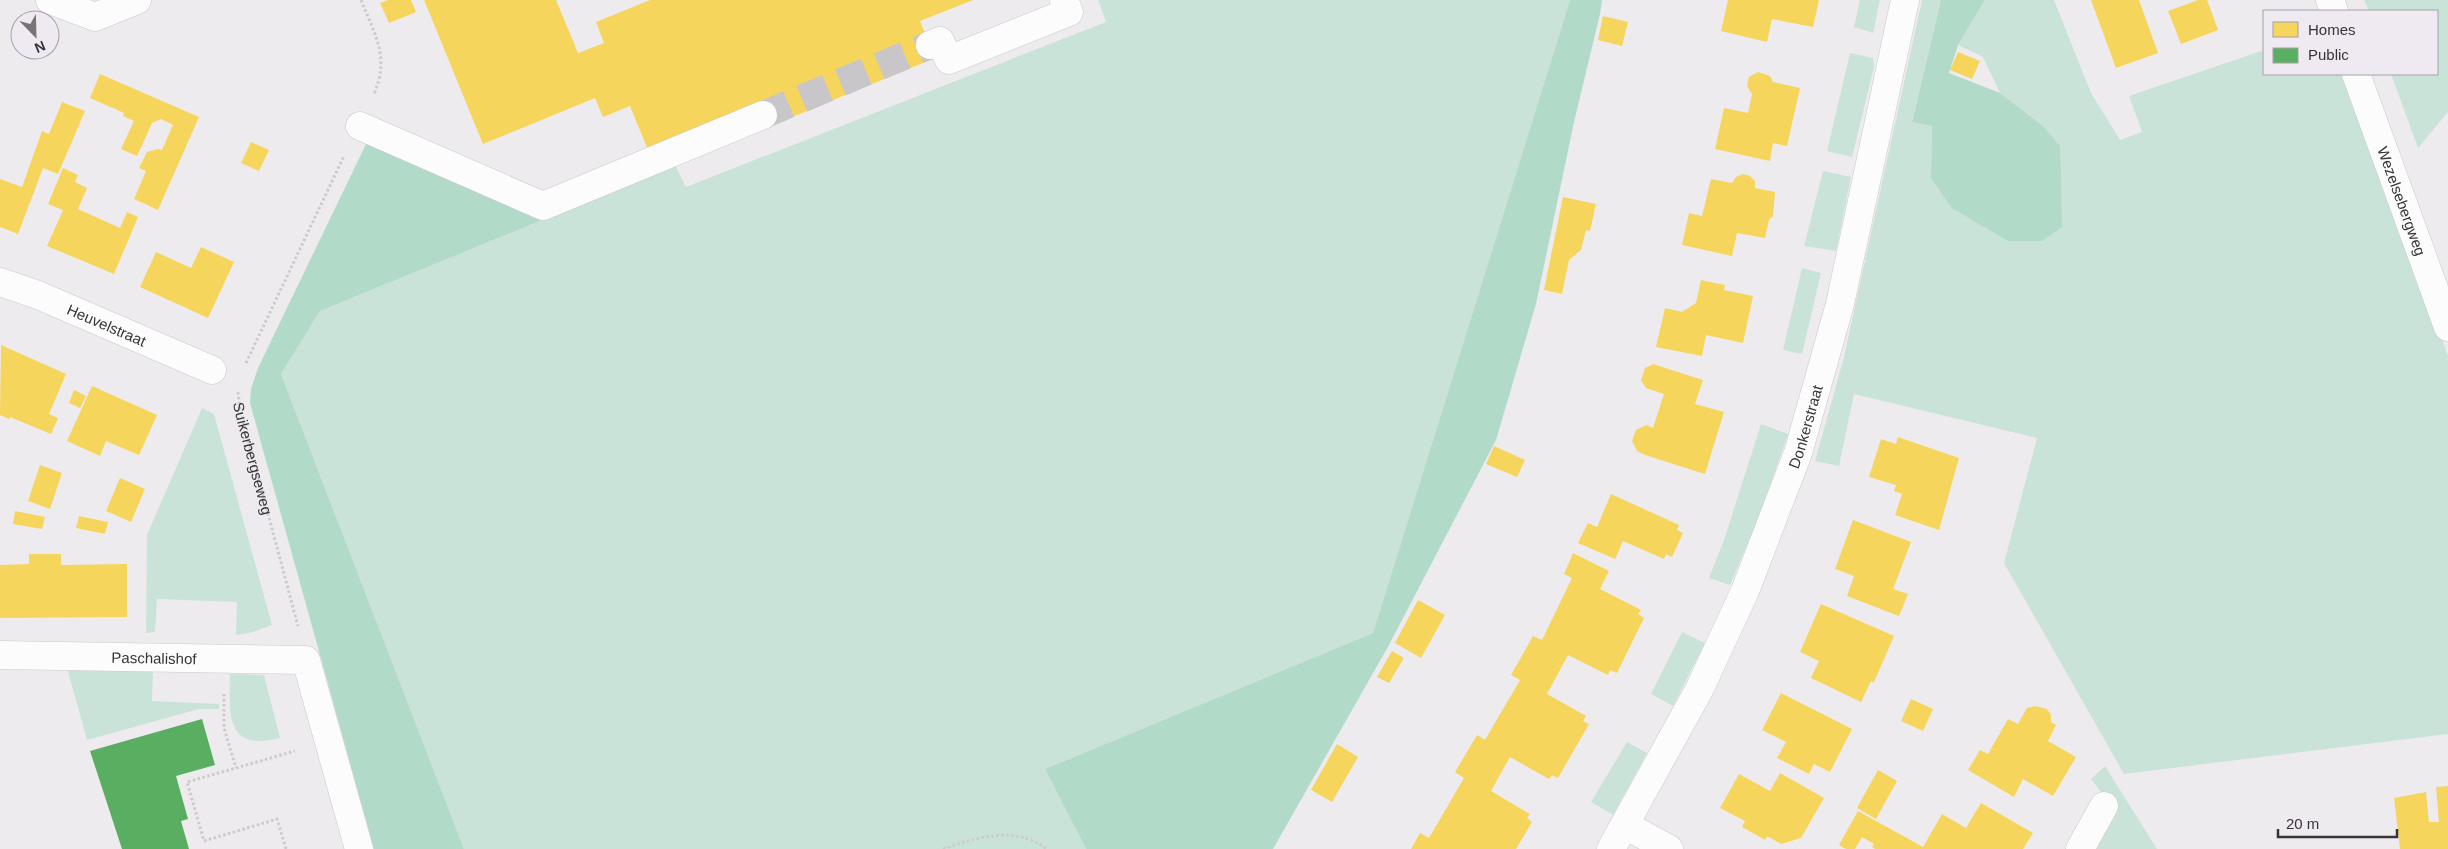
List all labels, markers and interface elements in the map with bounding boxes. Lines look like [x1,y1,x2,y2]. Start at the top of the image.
north arrow [10,10,60,60]
legend [2263,10,2438,75]
text: Homes [2308,21,2356,38]
text: N [32,38,48,56]
text: Public [2308,46,2349,63]
street label: Wezelsebergweg [2375,144,2430,258]
street label: Heuvelstraat [65,300,150,349]
street label: Donkerstraat [1784,382,1825,471]
street label: Suikerbergseweg [231,401,276,516]
street label: Paschalishof [111,648,197,667]
scale bar [2278,806,2397,838]
text: 20 m [2286,815,2319,832]

